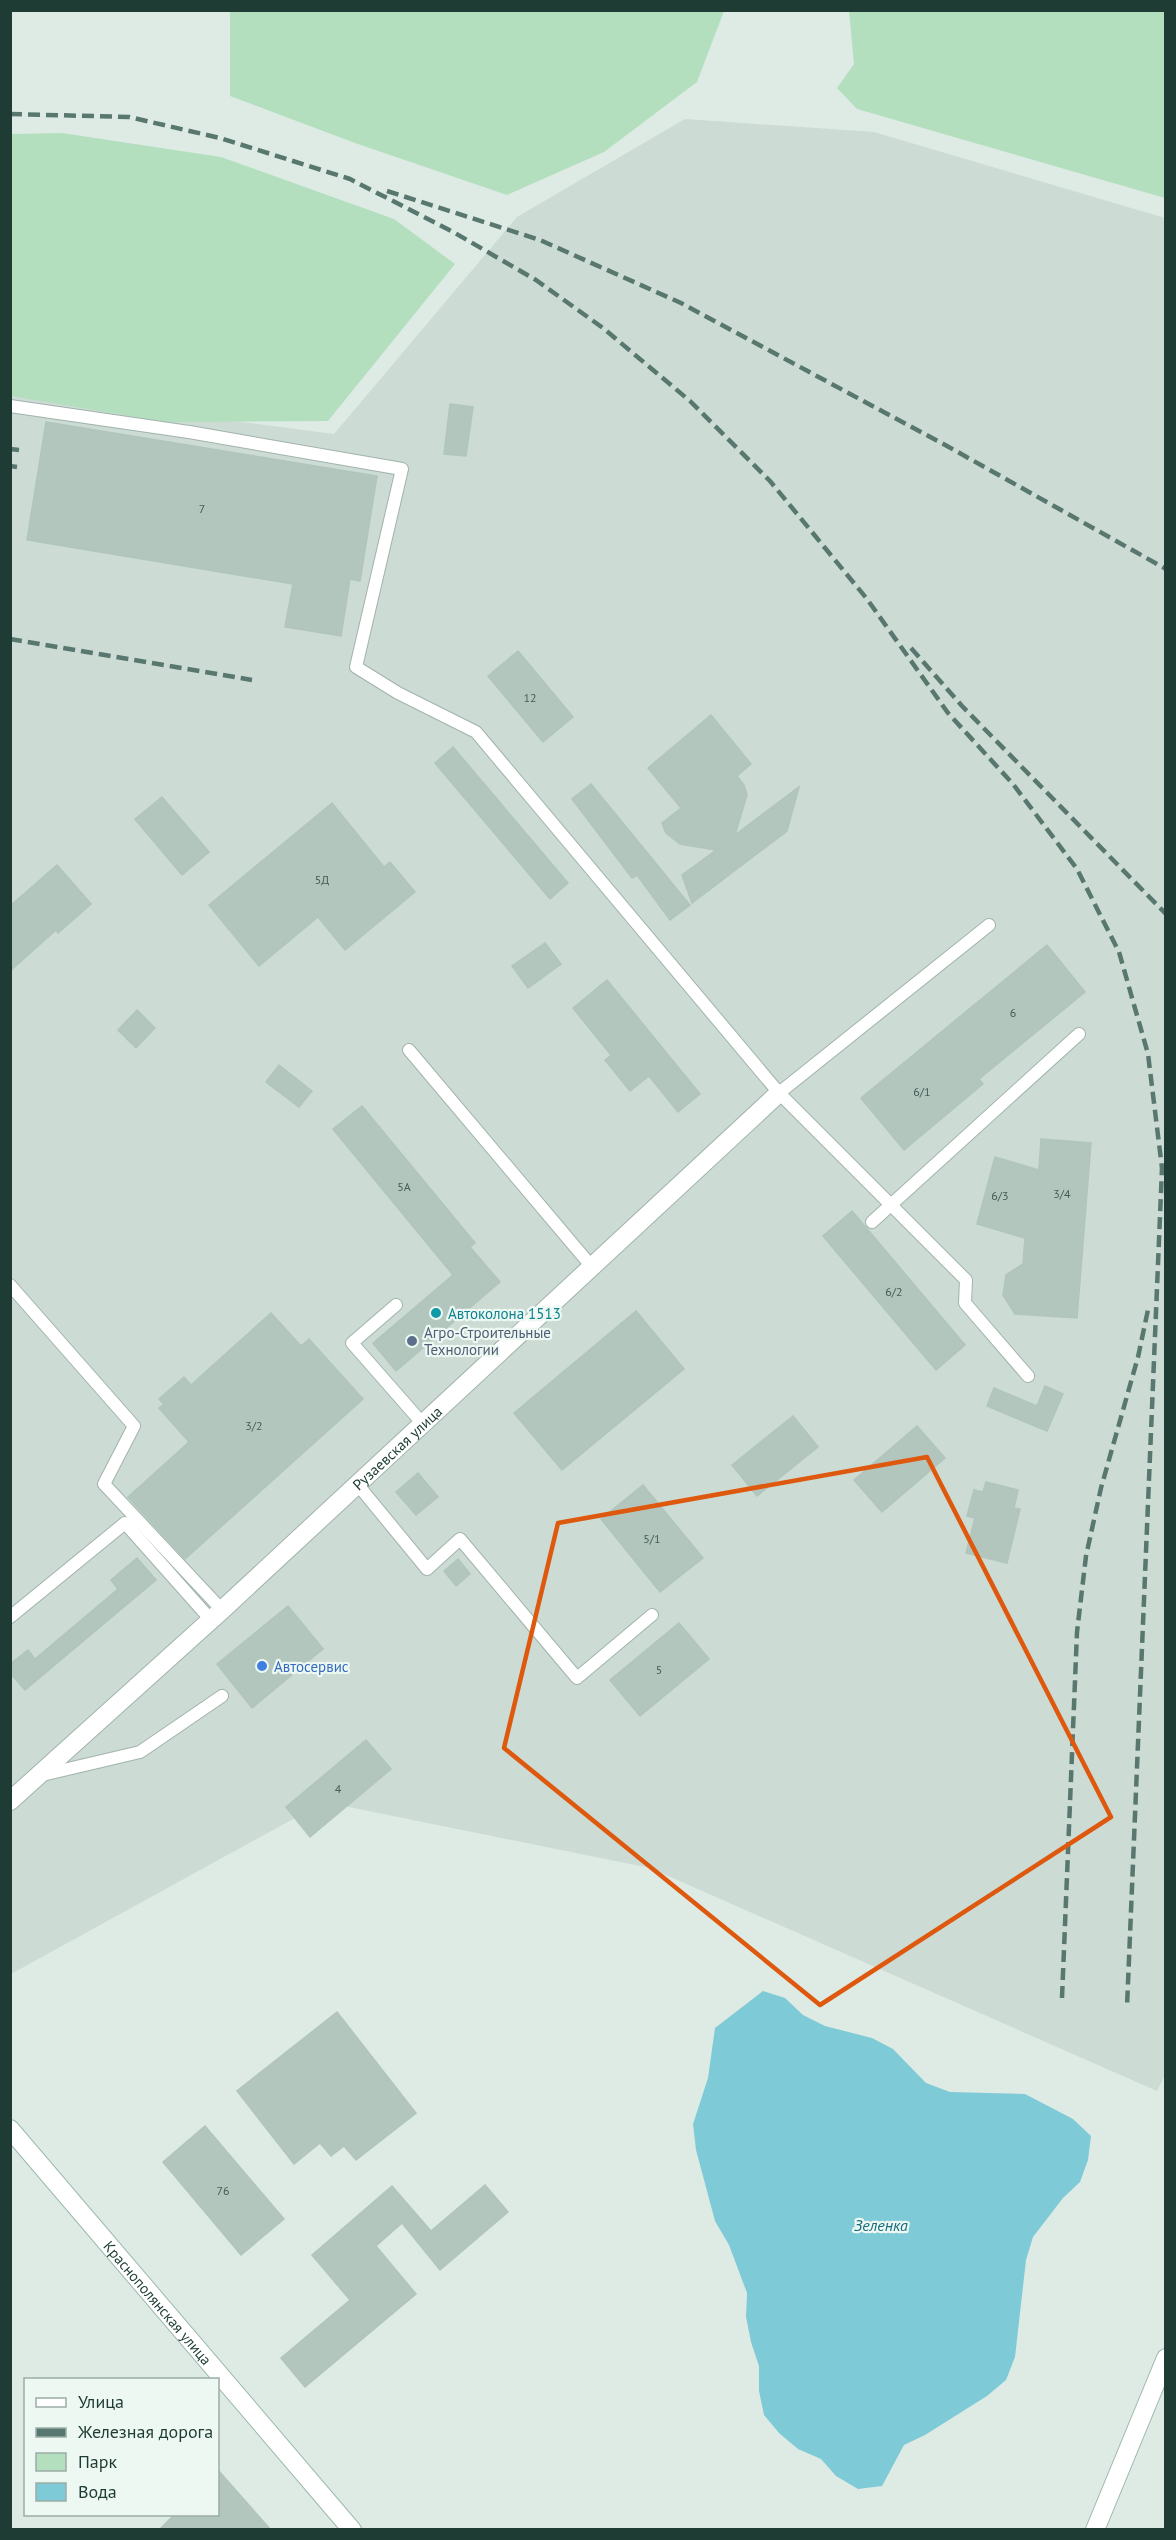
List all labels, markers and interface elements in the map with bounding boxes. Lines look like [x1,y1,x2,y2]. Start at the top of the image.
house number: 7 [199,501,205,516]
house number: 12 [523,690,537,705]
house number: 5Д [315,872,329,887]
house number: 6 [1010,1005,1016,1020]
house number: 6/1 [913,1084,931,1099]
house number: 5А [397,1179,411,1194]
house number: 3/4 [1053,1186,1071,1201]
house number: 6/3 [991,1188,1009,1203]
house number: 6/2 [885,1284,903,1299]
place label: Автоколона 1513 [448,1304,561,1323]
marker: Автоколона 1513 [429,1306,443,1320]
place label: Агро-Строительные Технологии [424,1323,551,1359]
marker: Агро-Строительные Технологии [405,1334,419,1348]
street label: Рузаевская улица [348,1401,446,1494]
house number: 3/2 [245,1418,263,1433]
house number: 5/1 [643,1531,661,1546]
place label: Автосервис [274,1657,349,1676]
marker: Автосервис [255,1659,269,1673]
house number: 5 [656,1662,662,1677]
house number: 4 [335,1781,342,1796]
house number: 76 [216,2183,230,2198]
water label: Зеленка [854,2215,908,2235]
street label: Краснополянская улица [100,2237,216,2368]
legend [24,2378,219,2516]
text: Улица [78,2390,124,2413]
text: Железная дорога [77,2420,213,2443]
text: Парк [78,2450,118,2473]
text: Вода [78,2480,117,2503]

